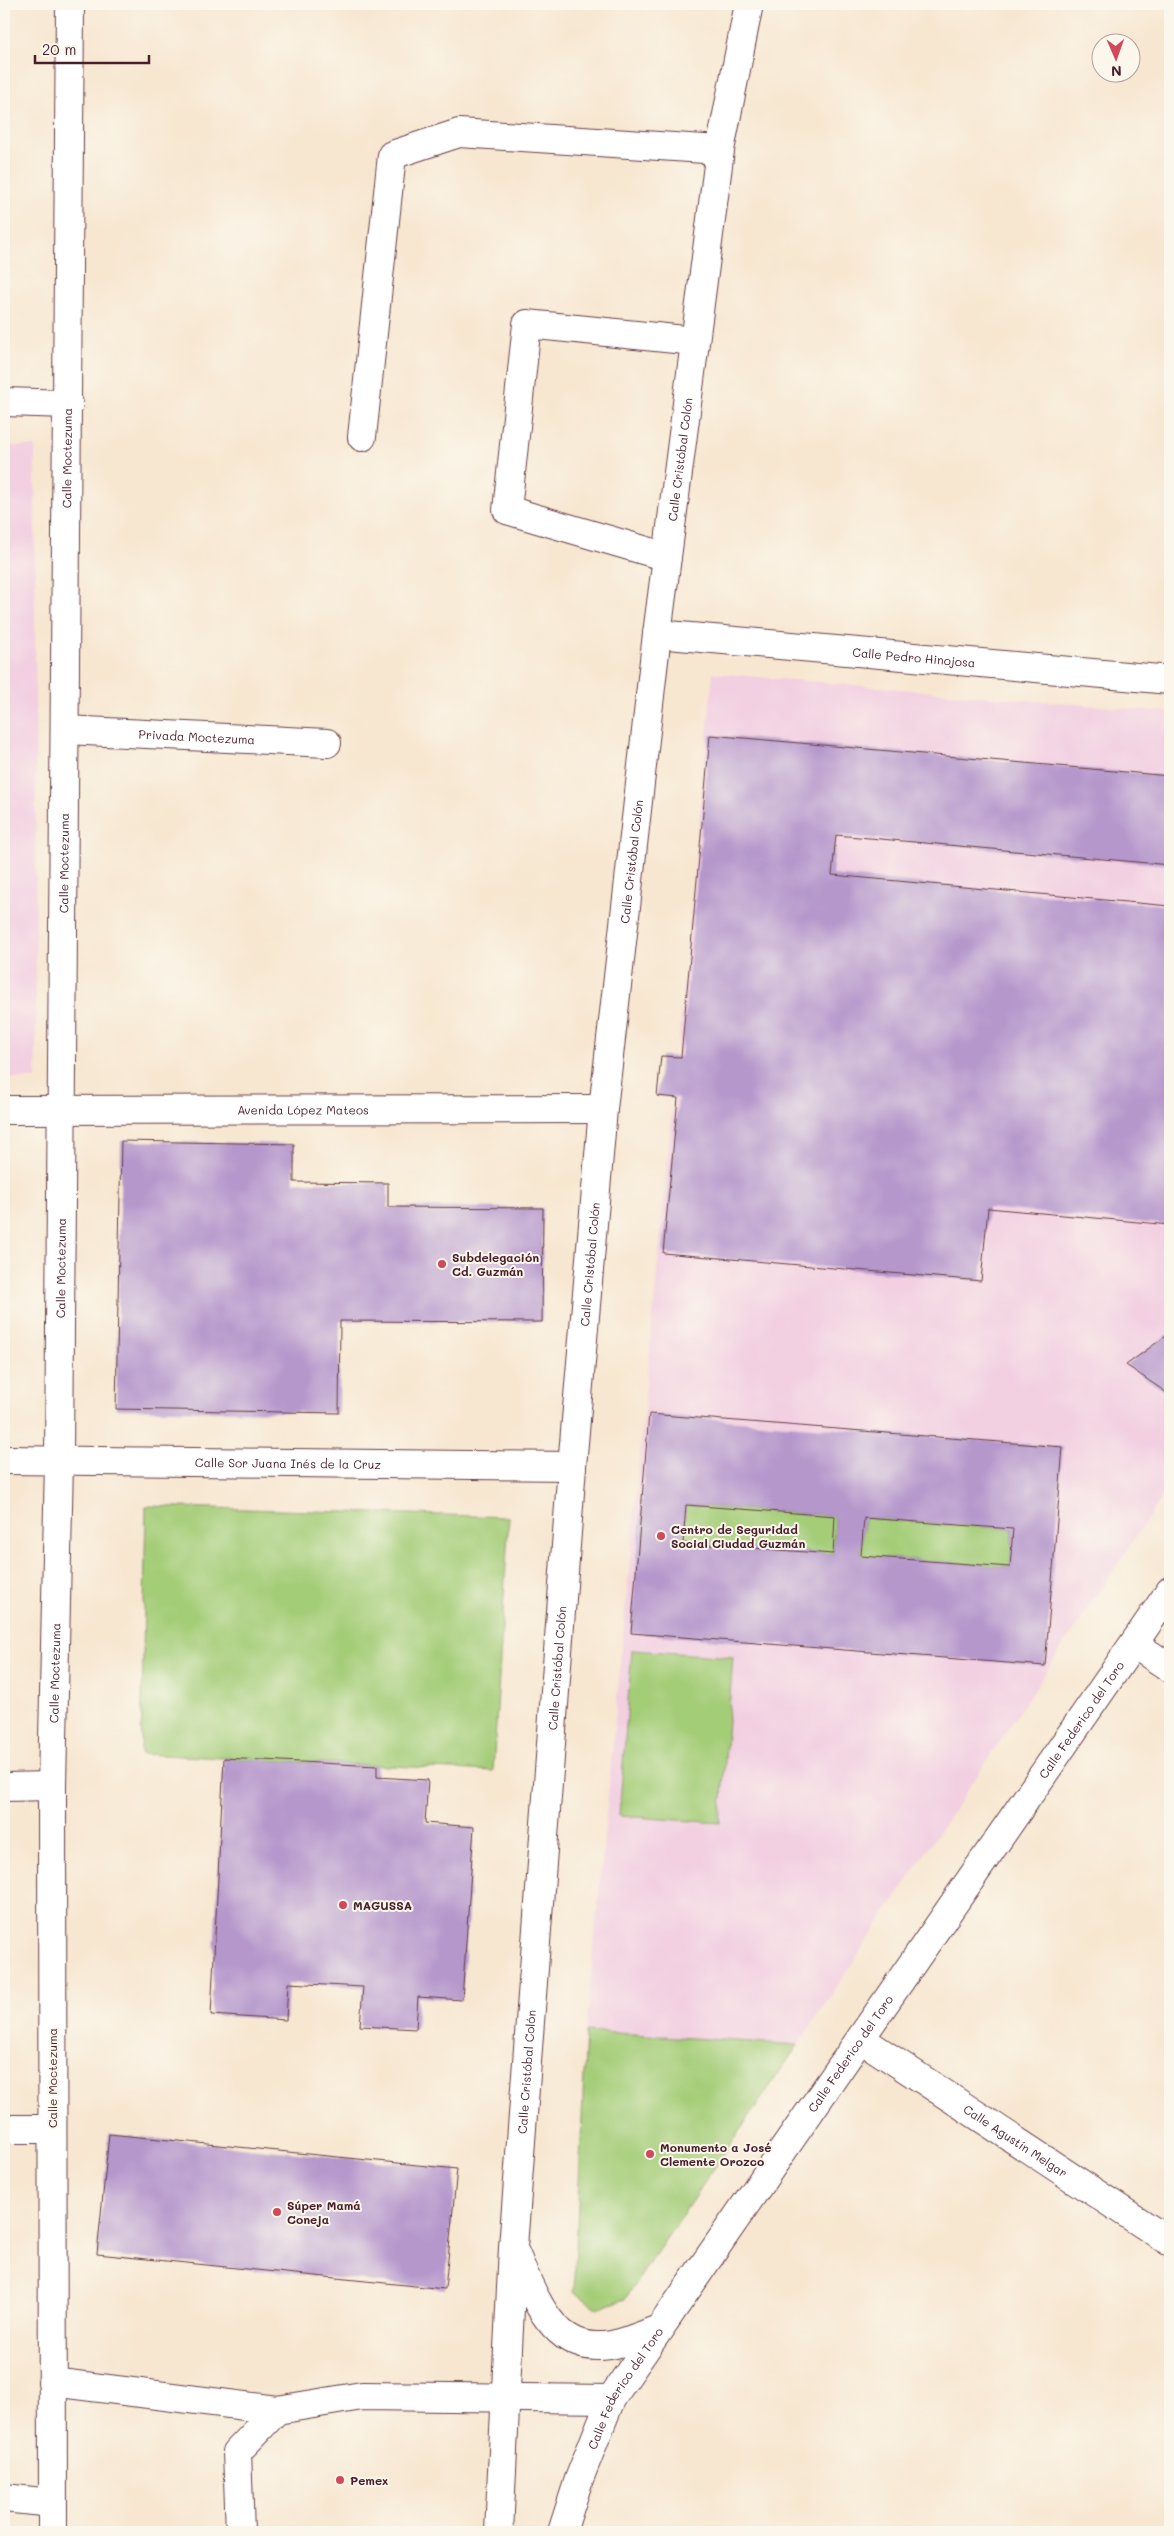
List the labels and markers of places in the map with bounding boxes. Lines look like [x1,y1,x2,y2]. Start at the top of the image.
place label: Subdelegación Cd. Guzmán [452,1249,539,1279]
marker: Subdelegación Cd. Guzmán [436,1258,448,1270]
place label: Centro de Seguridad Social Ciudad Guzmán [671,1521,805,1551]
marker: Centro de Seguridad Social Ciudad Guzmán [655,1530,667,1542]
place label: MAGUSSA [353,1897,412,1913]
marker: MAGUSSA [337,1899,349,1911]
place label: Monumento a José Clemente Orozco [660,2139,771,2169]
marker: Monumento a José Clemente Orozco [644,2148,656,2160]
place label: Súper Mamá Coneja [287,2197,361,2227]
marker: Súper Mamá Coneja [271,2206,283,2218]
place label: Pemex [350,2472,388,2488]
marker: Pemex [334,2474,346,2486]

